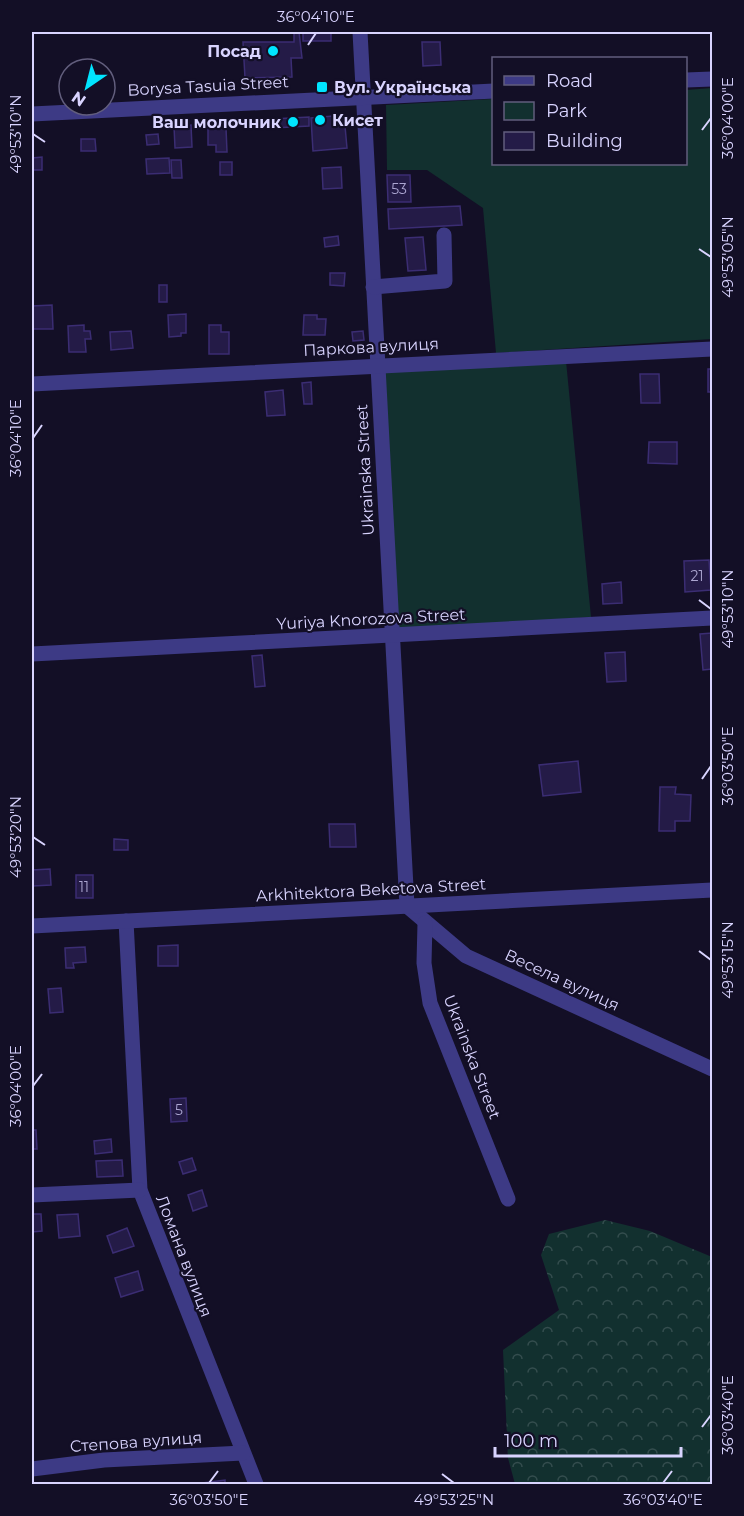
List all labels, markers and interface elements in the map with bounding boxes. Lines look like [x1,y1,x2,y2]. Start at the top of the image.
text: 36°04'10"E [277,7,355,26]
place label: Посад [207,42,261,61]
marker: Посад [266,44,280,58]
north arrow [57,57,117,117]
legend [492,57,687,165]
text: Road [546,70,593,92]
street label: Borysa Tasuia Street [127,72,290,100]
text: 36°04'00"E [718,77,737,159]
place label: Вул. Українська [334,78,471,97]
marker: Вул. Українська [315,80,329,94]
text: N [68,87,89,110]
text: 49°53'10"N [6,94,25,174]
text: Park [546,100,587,122]
place label: Кисет [332,111,383,130]
place label: Ваш молочник [152,113,282,132]
marker: Кисет [313,113,327,127]
marker: Ваш молочник [286,115,300,129]
text: Building [546,130,623,152]
house number: 53 [391,180,407,198]
text: 49°53'05"N [718,216,737,298]
street label: Паркова вулиця [303,334,439,360]
text: 36°04'10"E [6,399,25,477]
street label: Ukrainska Street [352,403,378,536]
house number: 21 [690,567,704,585]
text: 49°53'10"N [718,569,737,649]
street label: Yuriya Knorozova Street [276,605,466,633]
text: 36°03'50"E [718,727,737,806]
text: 49°53'20"N [6,796,25,878]
street label: Arkhitektora Beketova Street [255,874,487,906]
house number: 11 [79,878,89,896]
text: 49°53'15"N [718,921,737,999]
street label: Весела вулиця [502,945,622,1015]
street label: Ukrainska Street [440,992,505,1122]
text: 36°04'00"E [6,1045,25,1127]
house number: 5 [175,1101,183,1119]
street label: Ломана вулиця [152,1192,216,1320]
text: 36°03'40"E [718,1375,737,1455]
scale bar [495,1420,681,1458]
street label: Степова вулиця [69,1428,203,1456]
text: 100 m [504,1430,558,1452]
text: 36°03'50"E [170,1490,249,1509]
text: 49°53'25"N [414,1490,494,1509]
text: 36°03'40"E [623,1490,703,1509]

